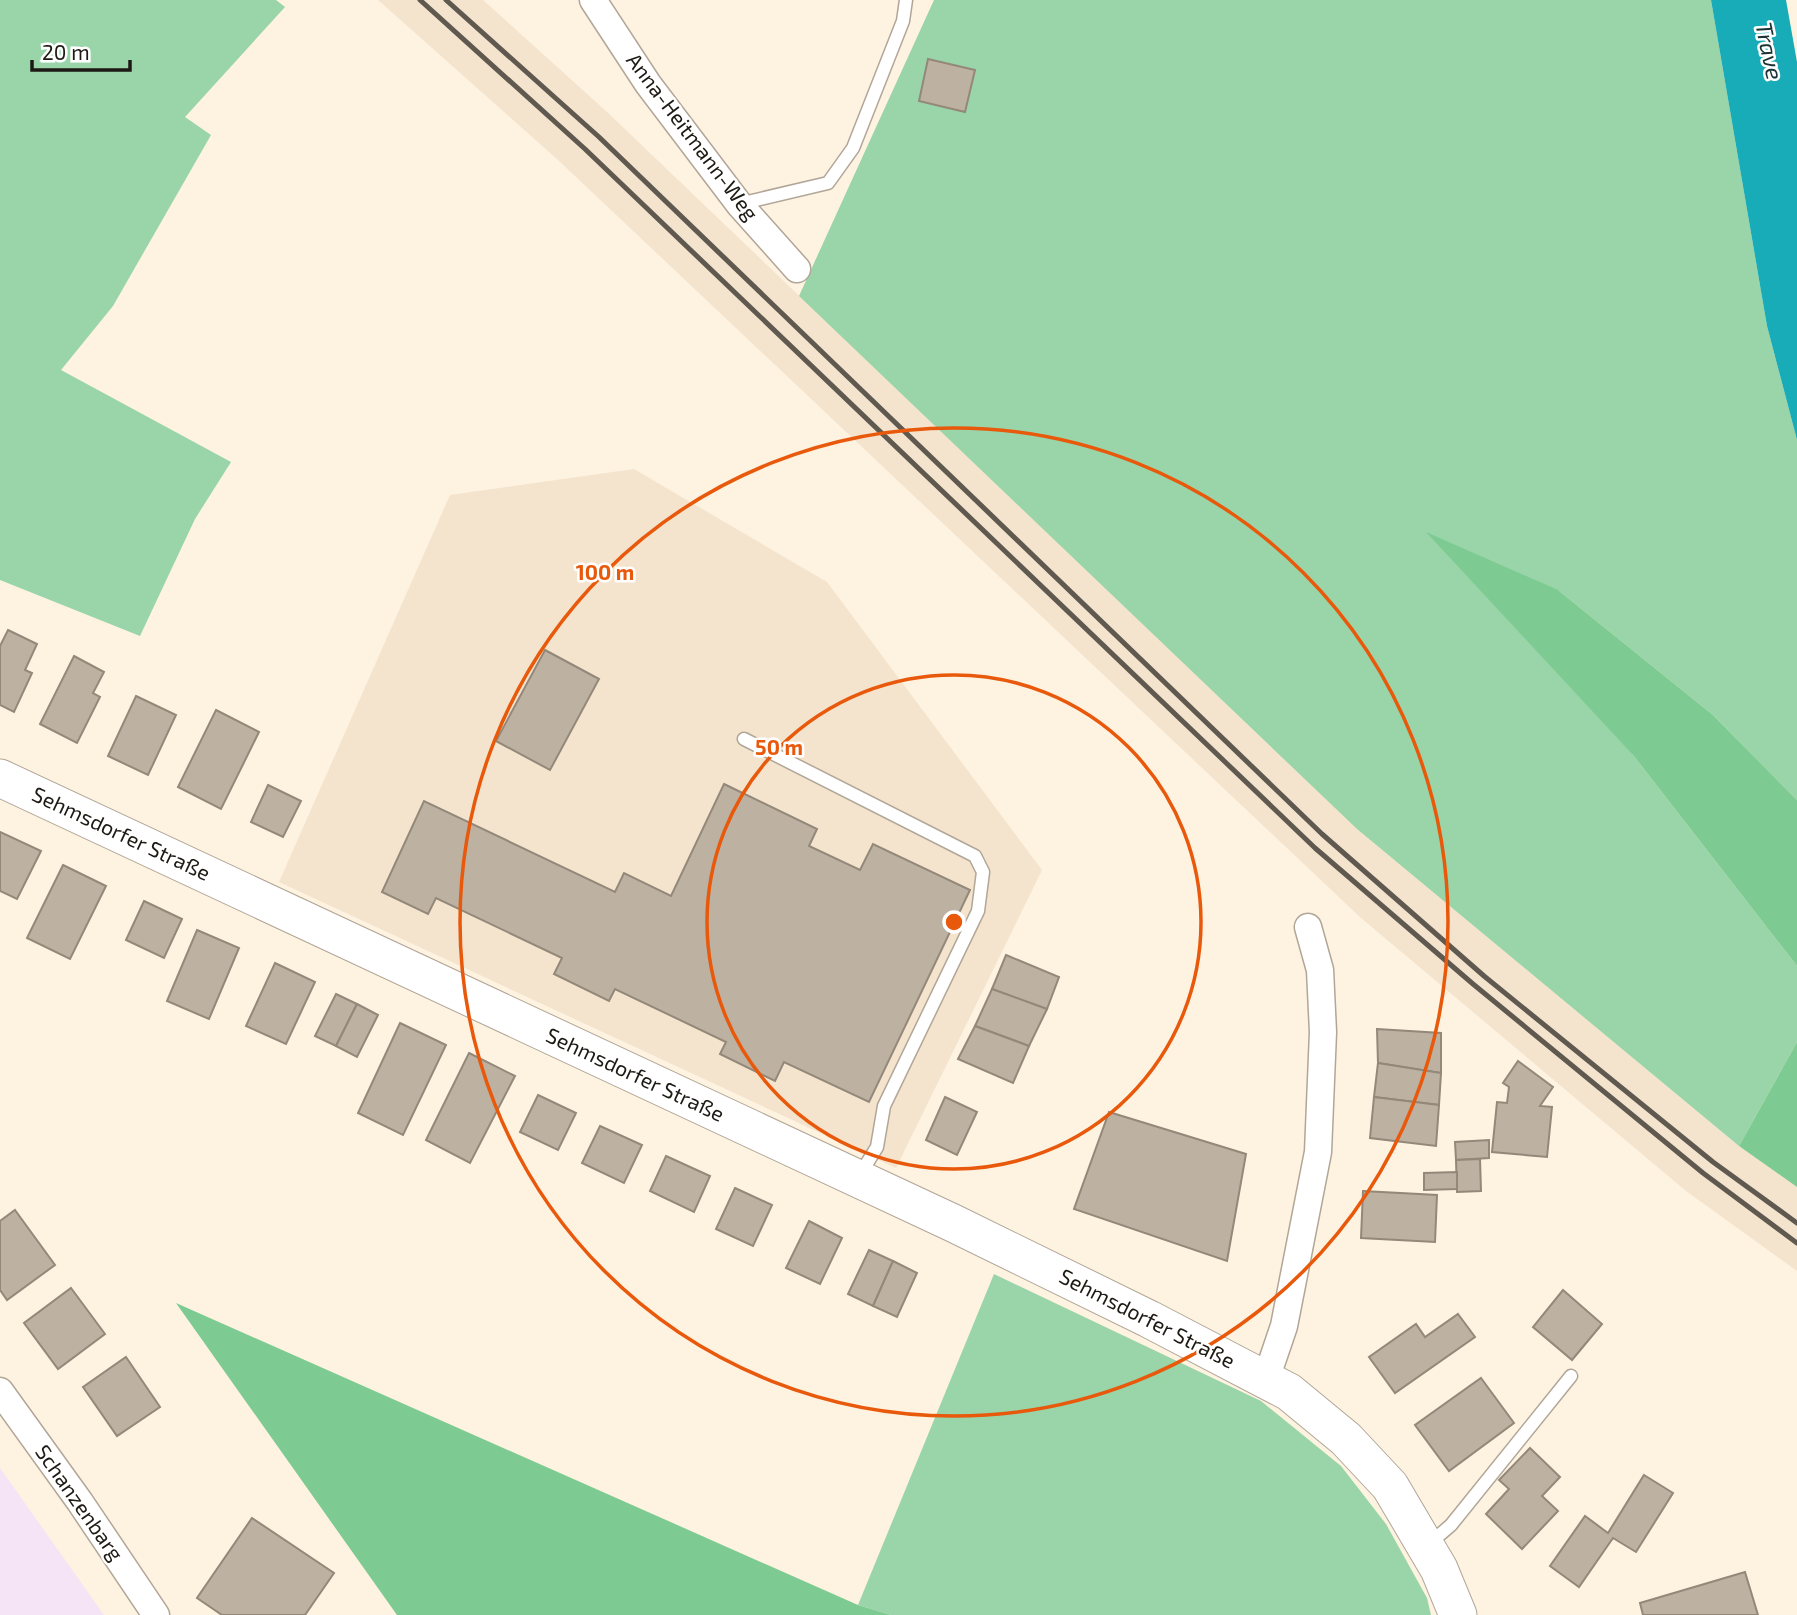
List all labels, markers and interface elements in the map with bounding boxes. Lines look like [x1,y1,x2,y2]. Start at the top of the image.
water label: Trave [1750,19,1790,82]
scale bar [32,28,130,72]
text: 20 m [42,39,90,64]
street label: Anna-Heitmann-Weg [622,48,764,225]
text: 100 m [576,559,634,584]
text: 50 m [755,734,803,759]
street label: Sehmsdorfer Straße [29,780,215,885]
centre of rings [942,910,966,934]
street label: Sehmsdorfer Straße [543,1021,729,1126]
street label: Sehmsdorfer Straße [1056,1263,1240,1373]
street label: Schanzenbarg [31,1439,130,1565]

